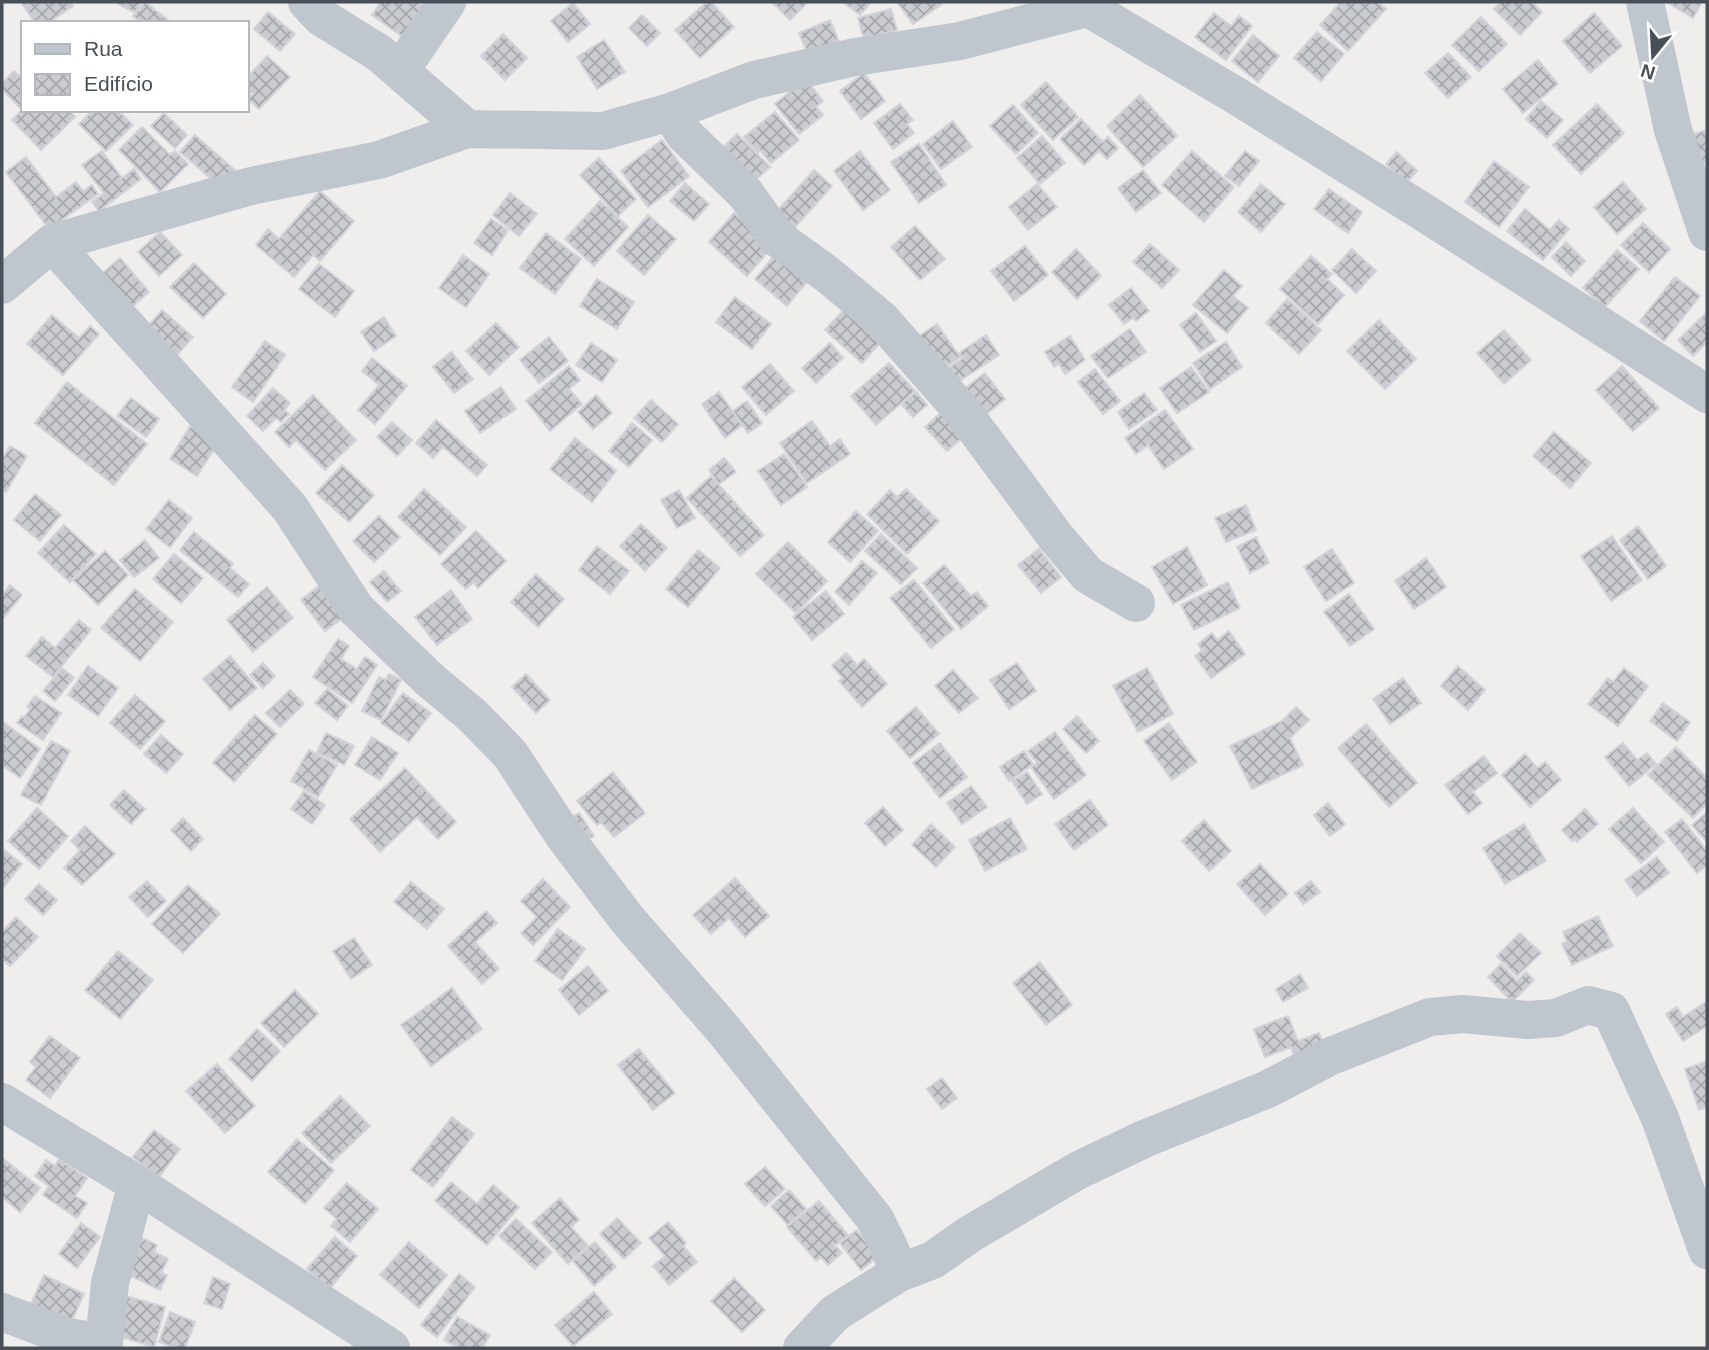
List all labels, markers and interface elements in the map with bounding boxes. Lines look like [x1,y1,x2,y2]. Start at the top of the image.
legend [21,21,248,112]
north arrow [1618,21,1688,91]
text: Rua [84,37,123,60]
text: N [1638,60,1658,84]
text: Edifício [84,72,153,95]

